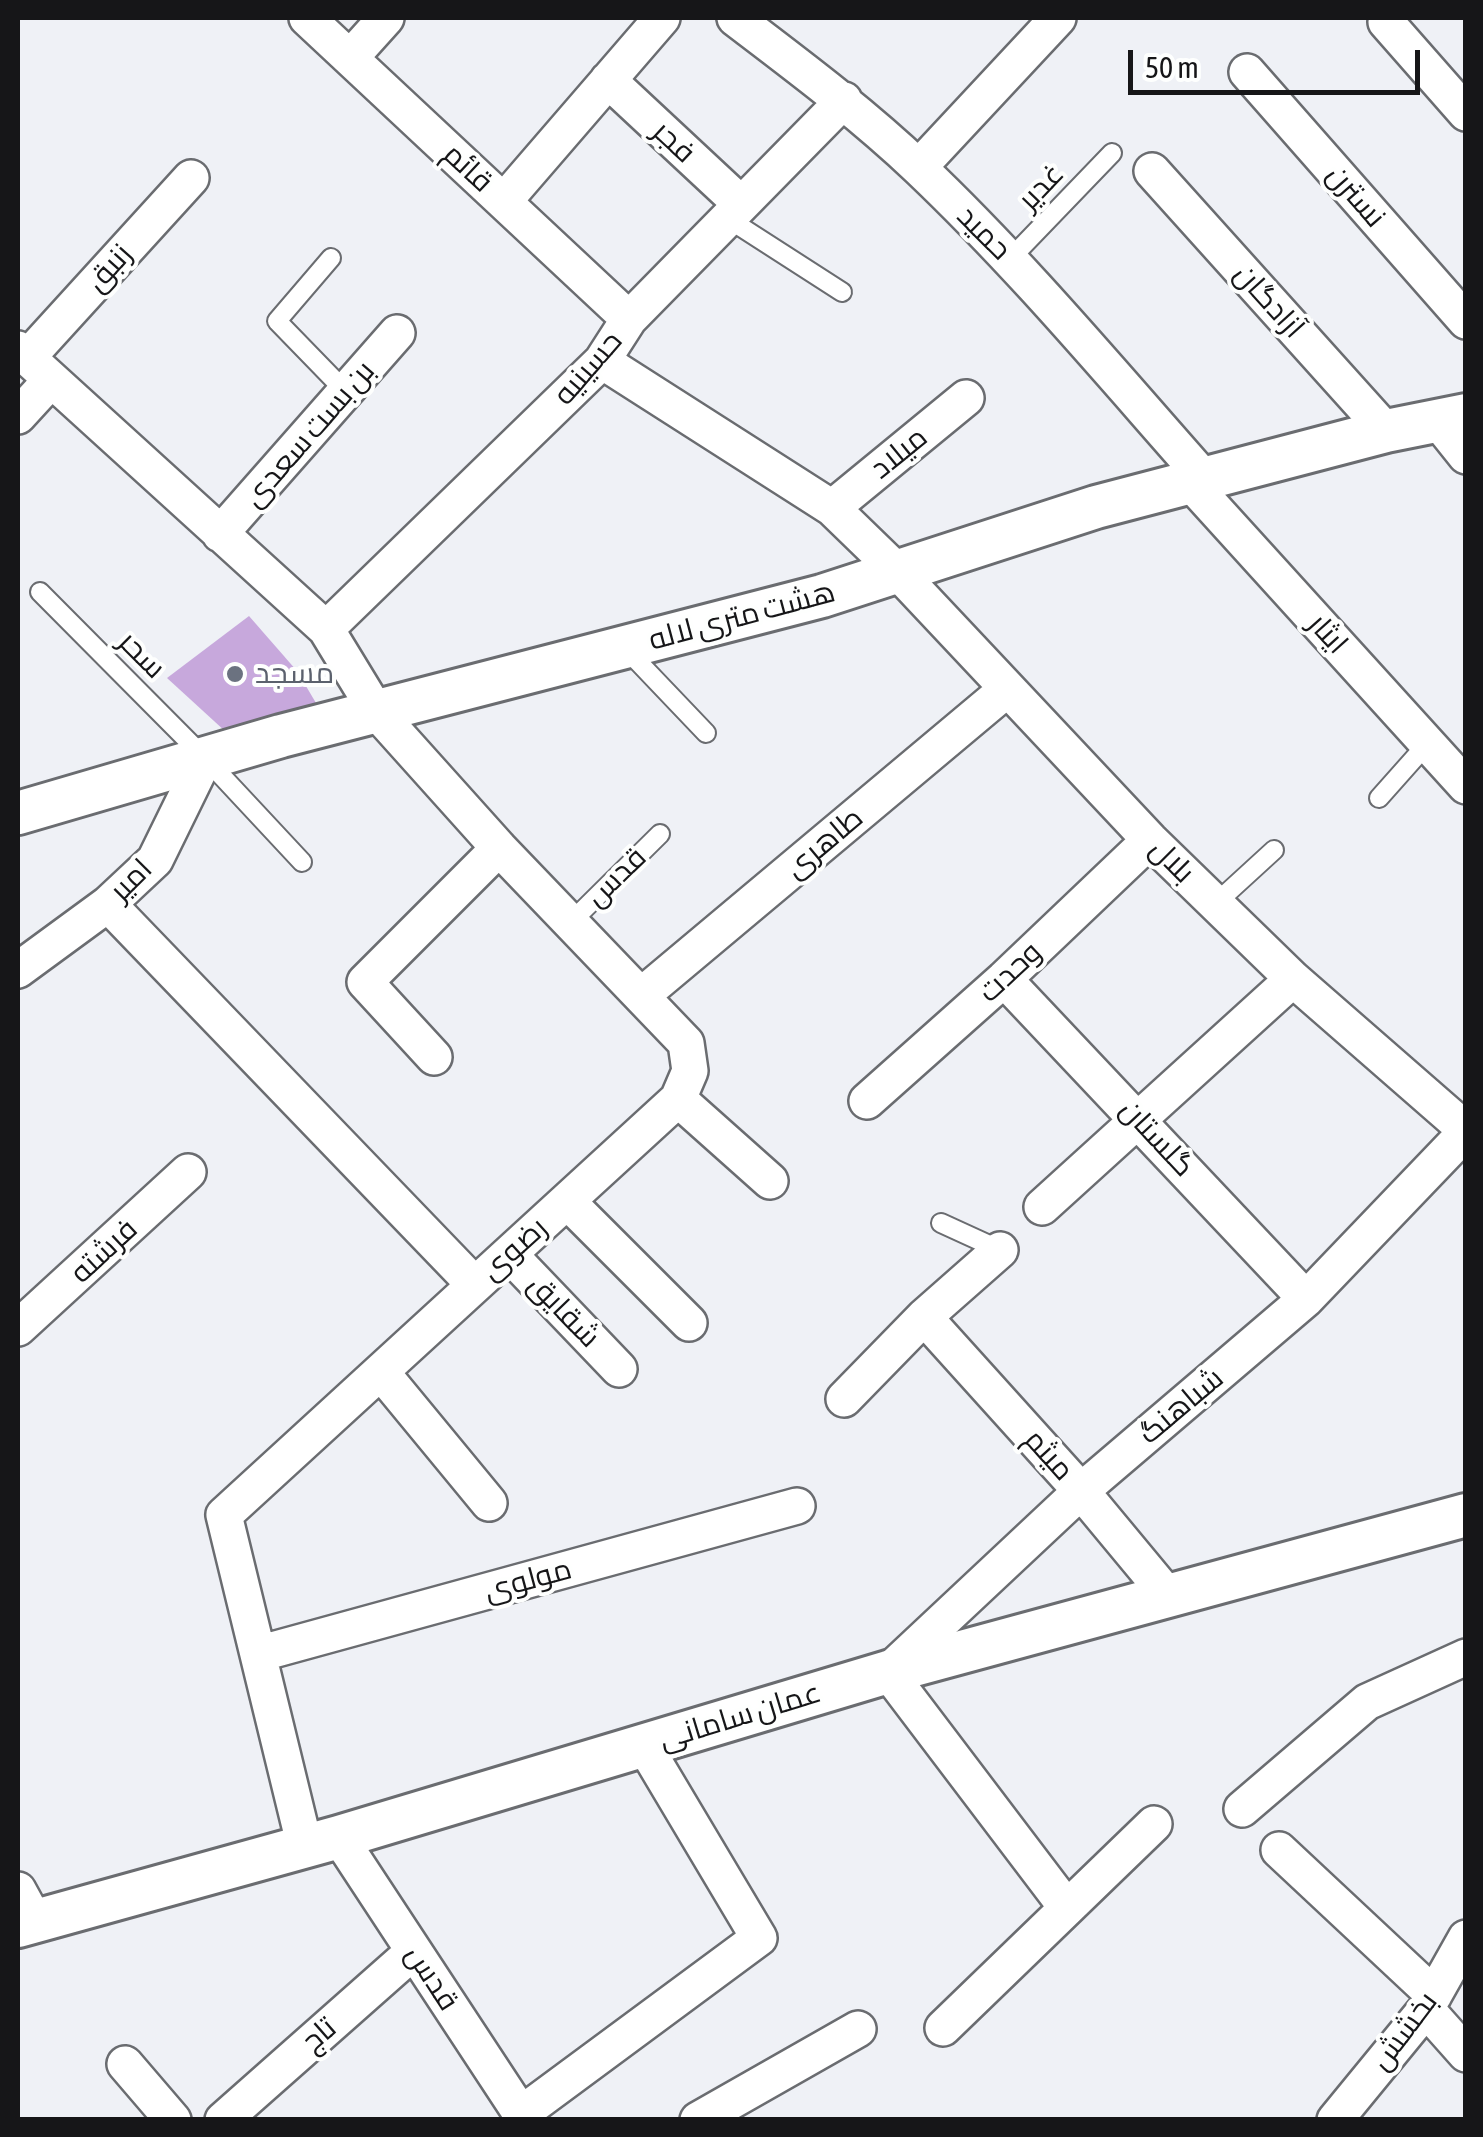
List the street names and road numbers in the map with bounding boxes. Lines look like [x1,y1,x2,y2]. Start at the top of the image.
street label: فجر [645,113,703,171]
street label: قائم [436,136,500,200]
street label: غدیر [1010,156,1072,218]
street label: نسترن [1319,157,1393,235]
street label: حمید [949,198,1019,268]
street label: زنبق [78,237,140,299]
street label: آزادگان [1226,256,1312,346]
street label: حسینیه [546,324,630,412]
street label: بن بست سعدی [236,353,382,515]
street label: میلاد [863,419,935,487]
street label: هشت متری لاله [645,574,839,658]
street label: ایثار [1301,606,1355,662]
street label: سحر [111,624,173,686]
street label: طاهری [778,800,870,886]
street label: بلال [1142,831,1202,891]
street label: قدس [578,840,654,914]
street label: امیر [102,851,160,909]
street label: وحدت [971,934,1049,1010]
street label: گلستان [1112,1092,1202,1184]
street label: رضوی [473,1210,555,1288]
street label: فرشته [63,1211,145,1291]
street label: شقایق [521,1267,607,1355]
street label: شباهنگ [1131,1360,1231,1452]
street label: میثم [1017,1422,1081,1488]
street label: مولوی [480,1551,576,1609]
street label: عمان سامانی [655,1674,825,1758]
street label: قدس [398,1939,466,2017]
street label: بخشش [1363,1985,1445,2077]
street label: تاج [294,2010,344,2060]

